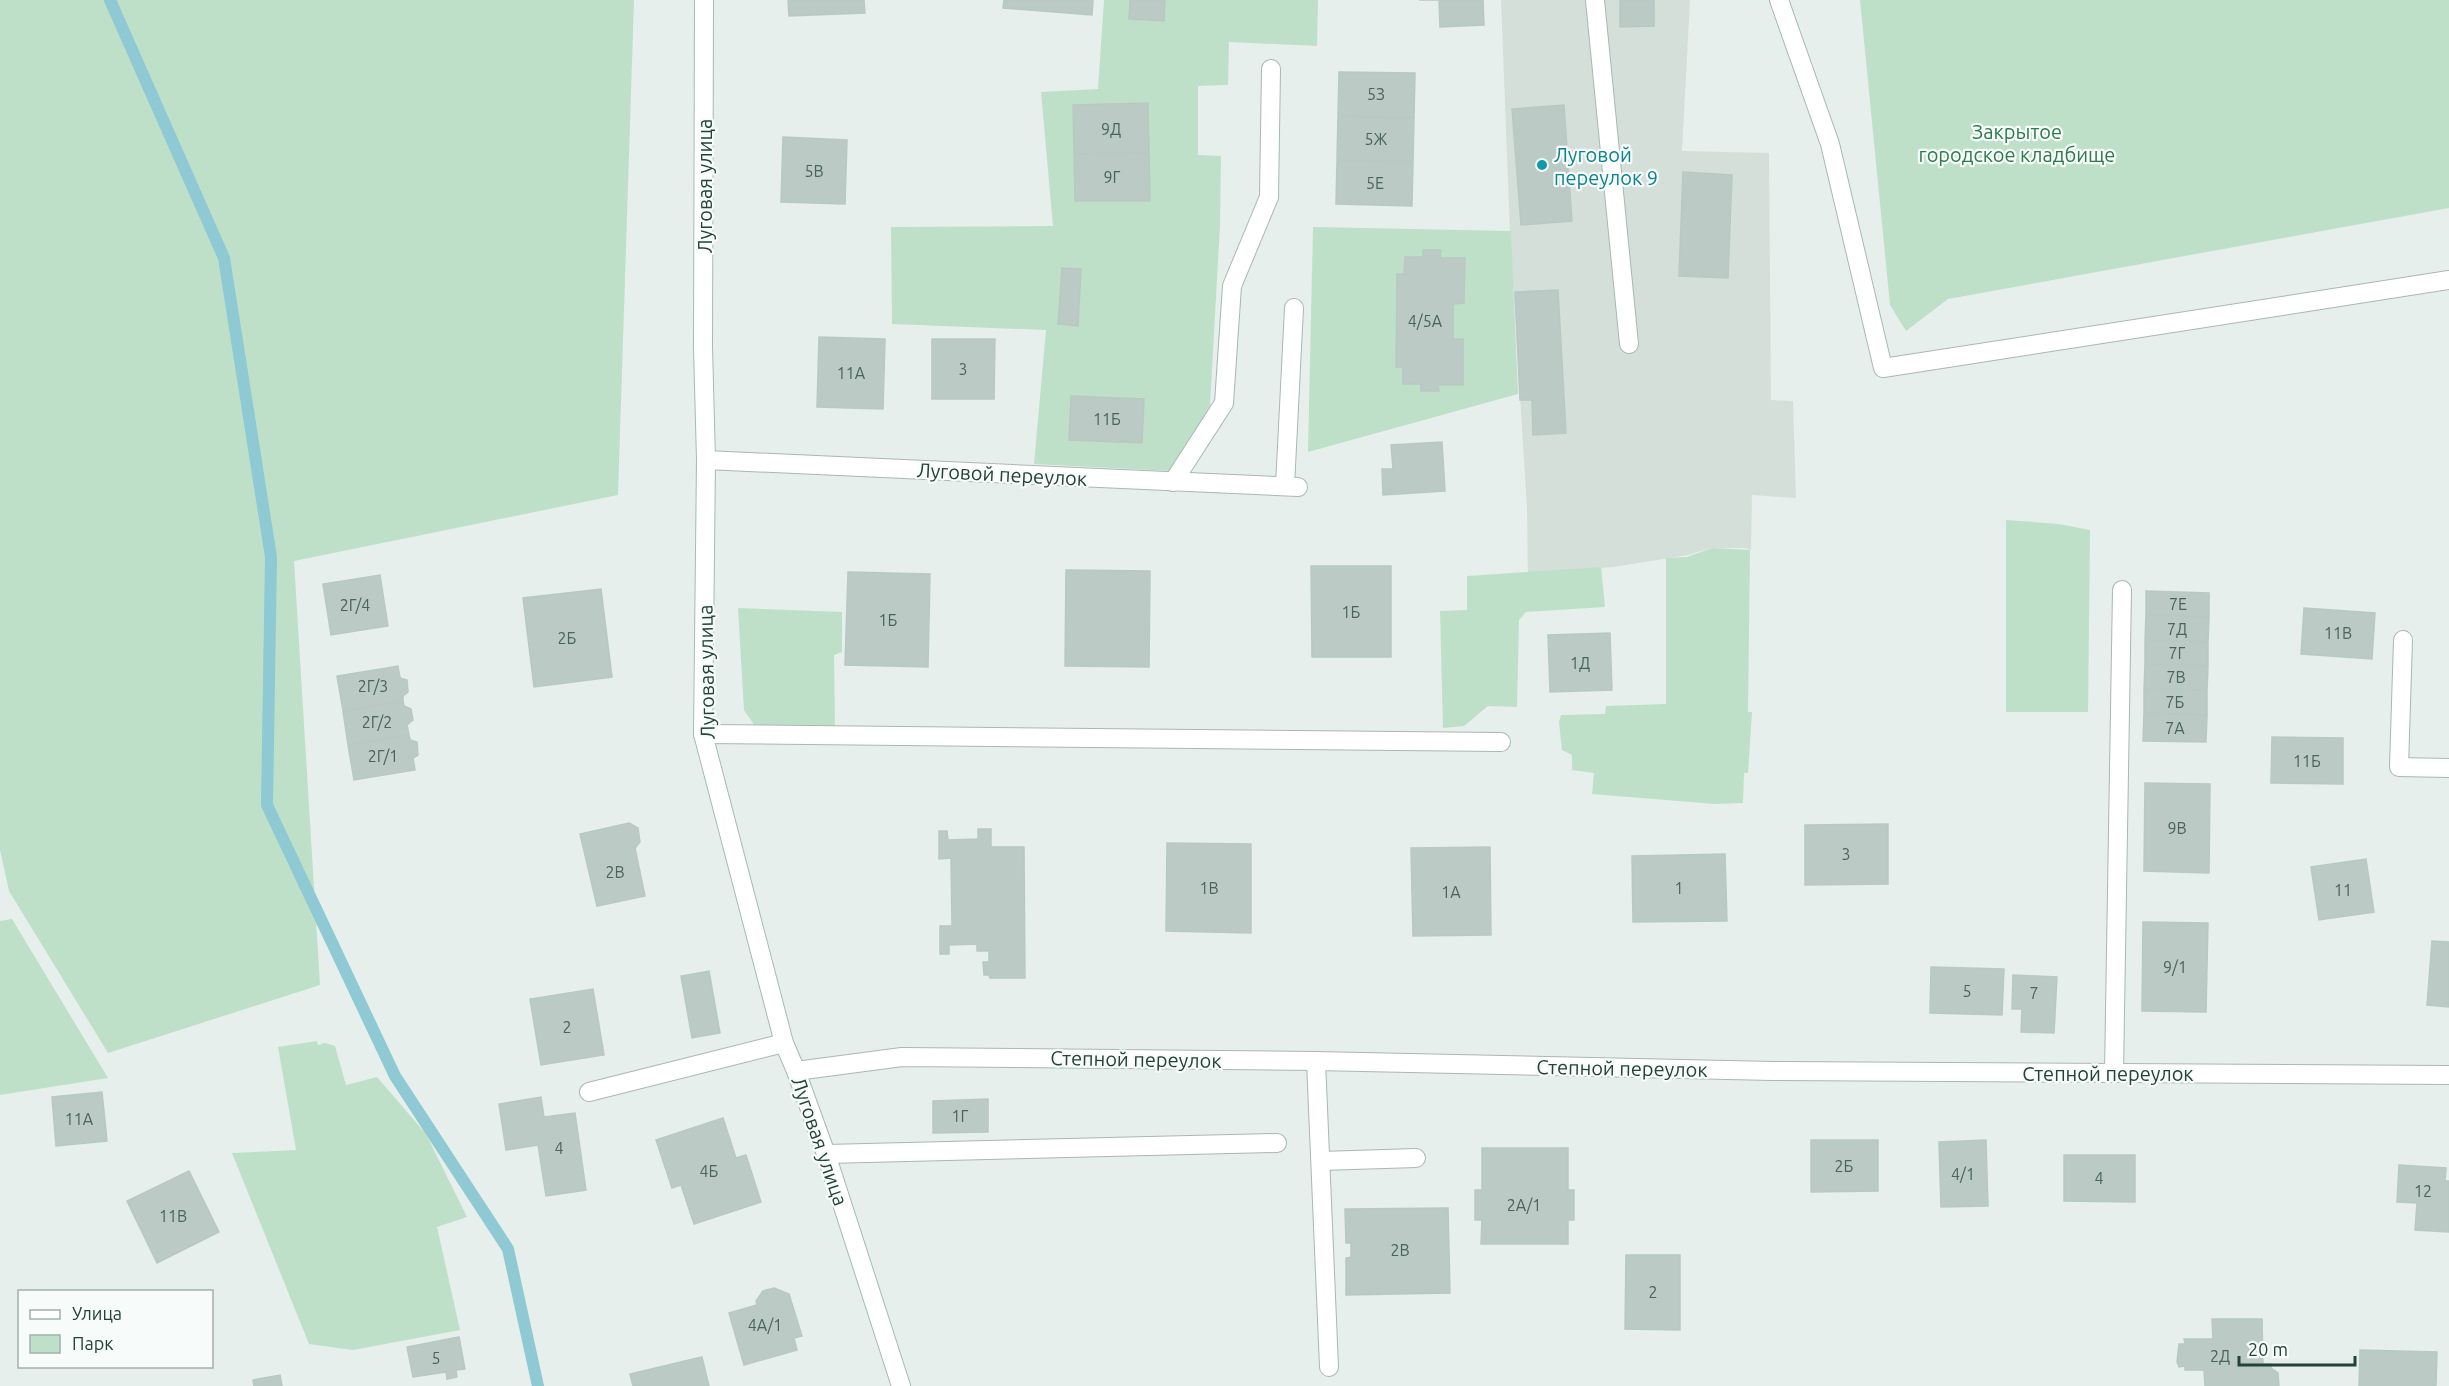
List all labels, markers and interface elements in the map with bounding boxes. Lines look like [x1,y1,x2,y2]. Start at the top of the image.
house number: 5З [1367,85,1385,103]
street label: Луговая улица [693,119,716,253]
house number: 9Д [1101,120,1121,138]
park label: Закрытое городское кладбище [1919,120,2115,166]
house number: 5Ж [1365,130,1388,148]
place label: Луговой переулок 9 [1554,143,1658,189]
marker: Луговой переулок 9 [1535,158,1549,172]
house number: 5В [804,162,824,180]
house number: 9Г [1104,168,1121,186]
house number: 5Е [1366,174,1384,192]
house number: 4/5А [1408,312,1443,330]
house number: 3 [958,360,968,378]
house number: 11А [837,364,866,382]
house number: 11Б [1093,410,1121,428]
street label: Луговой переулок [916,458,1088,490]
house number: 7Е [2169,595,2187,613]
house number: 2Г/4 [340,596,370,614]
house number: 1Б [1342,603,1361,621]
street label: Луговая улица [693,604,719,740]
house number: 1Б [879,611,898,629]
house number: 7Д [2167,620,2187,638]
house number: 11В [2324,624,2352,642]
house number: 2Б [558,629,577,647]
house number: 7Г [2169,644,2186,662]
house number: 1Д [1570,654,1590,672]
house number: 7В [2166,668,2186,686]
house number: 2Г/3 [358,677,388,695]
house number: 7Б [2166,693,2185,711]
house number: 2Г/2 [362,713,392,731]
house number: 7А [2165,719,2185,737]
house number: 2Г/1 [368,747,398,765]
house number: 11Б [2293,752,2321,770]
house number: 9В [2167,819,2187,837]
house number: 3 [1841,845,1851,863]
house number: 2В [605,863,625,881]
house number: 1В [1199,879,1219,897]
house number: 1 [1674,879,1684,897]
house number: 11 [2334,881,2352,899]
house number: 1А [1441,883,1461,901]
house number: 9/1 [2163,958,2187,976]
house number: 5 [1962,982,1972,1000]
house number: 7 [2029,984,2039,1002]
house number: 2 [562,1018,572,1036]
street label: Степной переулок [1050,1046,1222,1072]
street label: Степной переулок [1536,1055,1708,1081]
street label: Степной переулок [2022,1062,2194,1085]
street label: Луговая улица [787,1074,853,1208]
house number: 1Г [952,1107,969,1125]
house number: 11А [65,1110,94,1128]
house number: 4 [554,1139,564,1157]
house number: 2Б [1835,1157,1854,1175]
house number: 4Б [700,1162,719,1180]
house number: 4/1 [1951,1165,1975,1183]
house number: 4 [2094,1169,2104,1187]
house number: 12 [2414,1182,2432,1200]
house number: 2А/1 [1507,1196,1541,1214]
house number: 11В [159,1207,187,1225]
house number: 2В [1390,1241,1410,1259]
house number: 2 [1648,1283,1658,1301]
legend [18,1290,213,1368]
text: Улица [72,1303,122,1323]
house number: 4А/1 [748,1316,782,1334]
scale bar [2239,1329,2354,1367]
text: Парк [72,1333,113,1353]
text: 20 m [2248,1339,2288,1359]
house number: 2Д [2210,1347,2230,1365]
house number: 5 [431,1349,441,1367]

